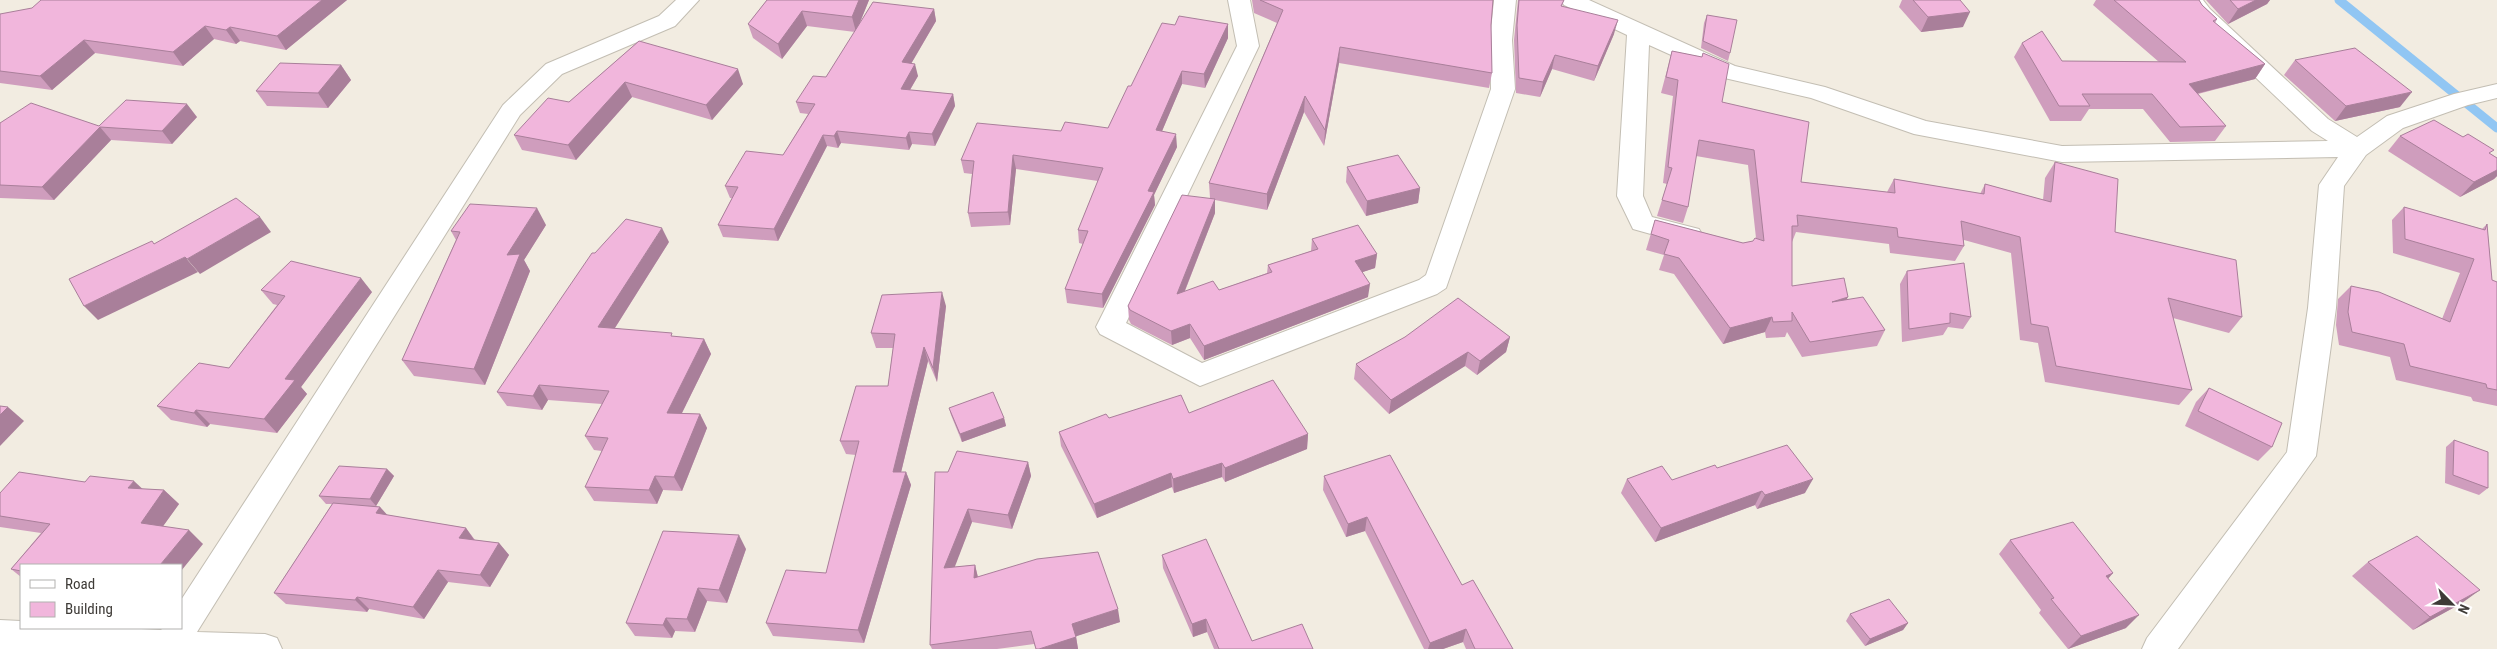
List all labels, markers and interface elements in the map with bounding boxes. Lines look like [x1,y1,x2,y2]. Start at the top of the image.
legend [20,564,182,629]
text: Road [65,575,95,593]
north arrow [2427,579,2477,629]
text: Building [65,600,113,618]
text: N [2455,602,2473,616]

